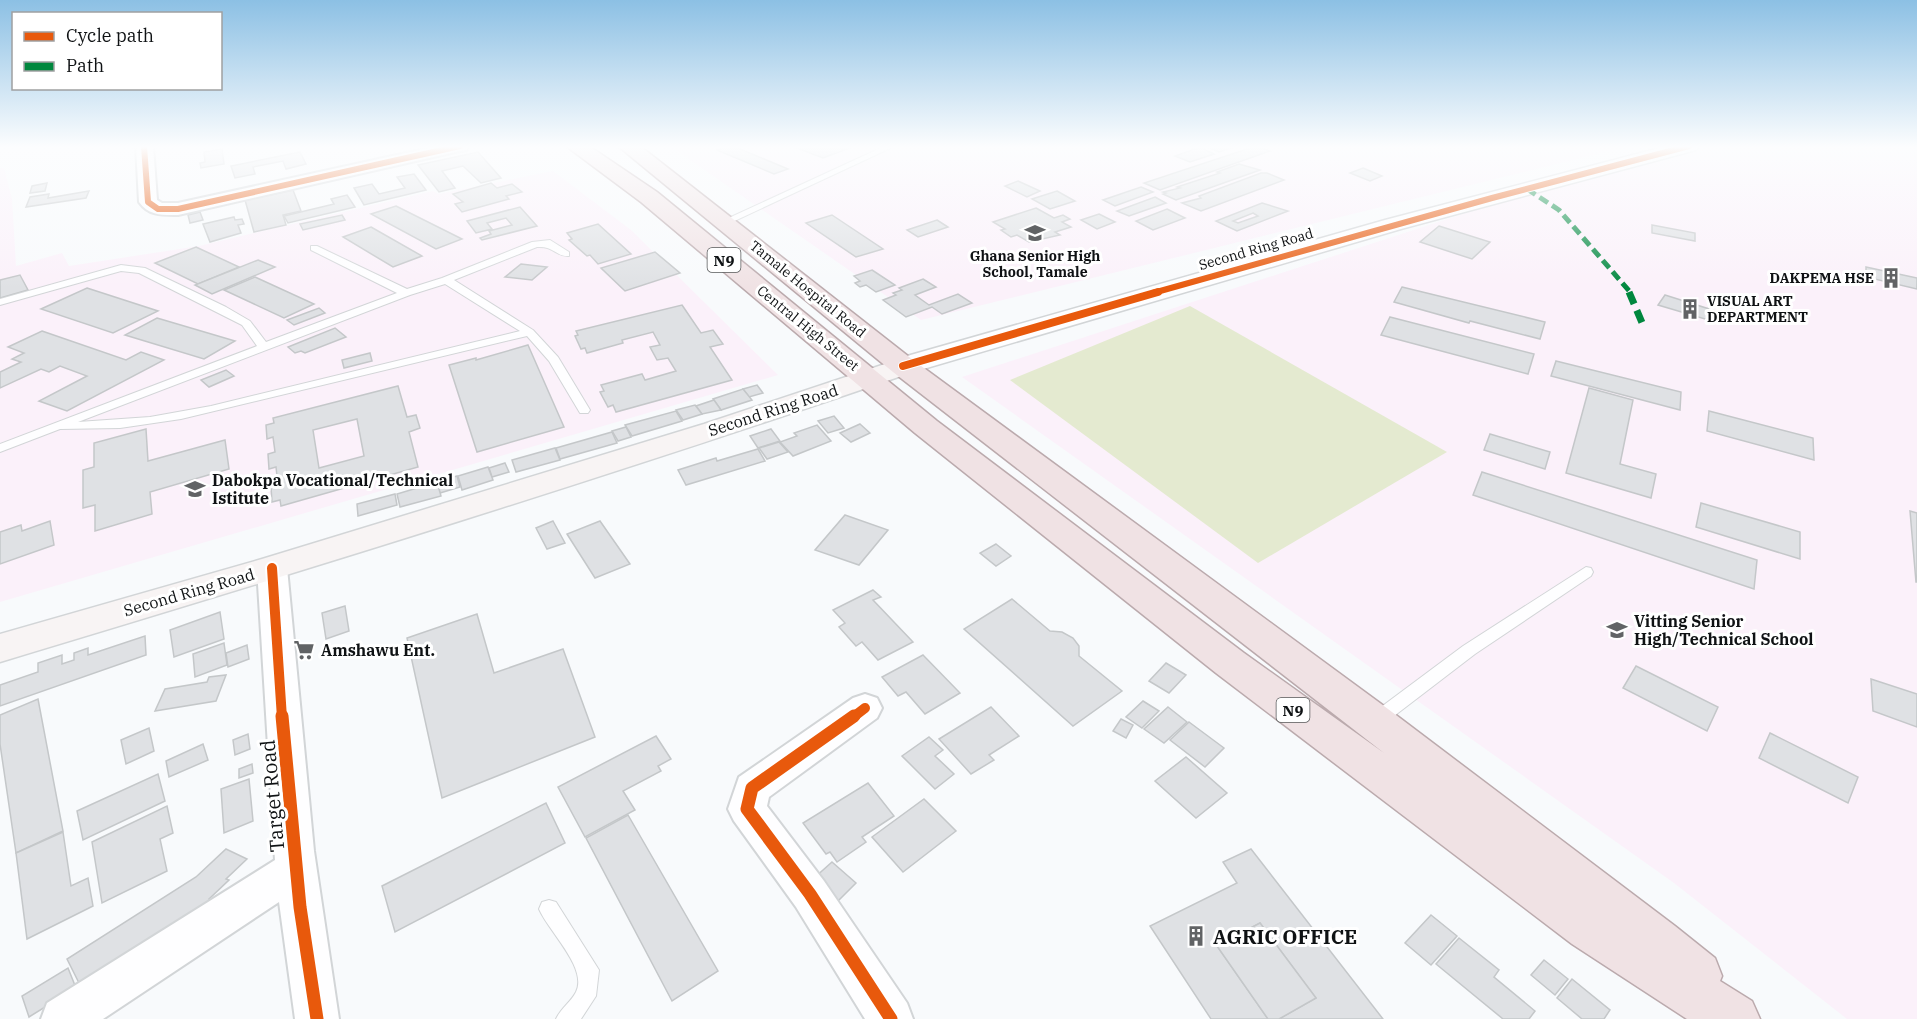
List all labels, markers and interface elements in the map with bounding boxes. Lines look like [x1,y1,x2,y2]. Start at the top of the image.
legend [12,12,222,90]
text: Cycle path [66,24,154,47]
text: Path [66,54,104,77]
school or university icon: Ghana Senior High School, Tamale [1023,221,1047,245]
street label: Second Ring Road [1197,224,1316,274]
street label: Tamale Hospital Road [746,237,870,342]
place label: Ghana Senior High School, Tamale [970,247,1100,281]
road number: N9 [708,248,740,272]
building icon: DAKPEMA HSE [1879,266,1903,290]
place label: DAKPEMA HSE [1770,269,1874,287]
street label: Central High Street [753,281,863,375]
place label: VISUAL ART DEPARTMENT [1707,292,1808,326]
building icon: VISUAL ART DEPARTMENT [1678,297,1702,321]
street label: Second Ring Road [706,379,841,440]
place label: Dabokpa Vocational/Technical Istitute [212,470,453,508]
school or university icon: Dabokpa Vocational/Technical Istitute [183,477,207,501]
street label: Second Ring Road [121,564,257,620]
place label: Vitting Senior High/Technical School [1634,611,1813,649]
school or university icon: Vitting Senior High/Technical School [1605,618,1629,642]
supermarket icon: Amshawu Ent. [292,638,316,662]
place label: Amshawu Ent. [321,640,435,660]
road number: N9 [1276,698,1310,722]
street label: Target Road [254,739,290,853]
place label: AGRIC OFFICE [1213,923,1357,950]
building icon: AGRIC OFFICE [1184,924,1208,948]

